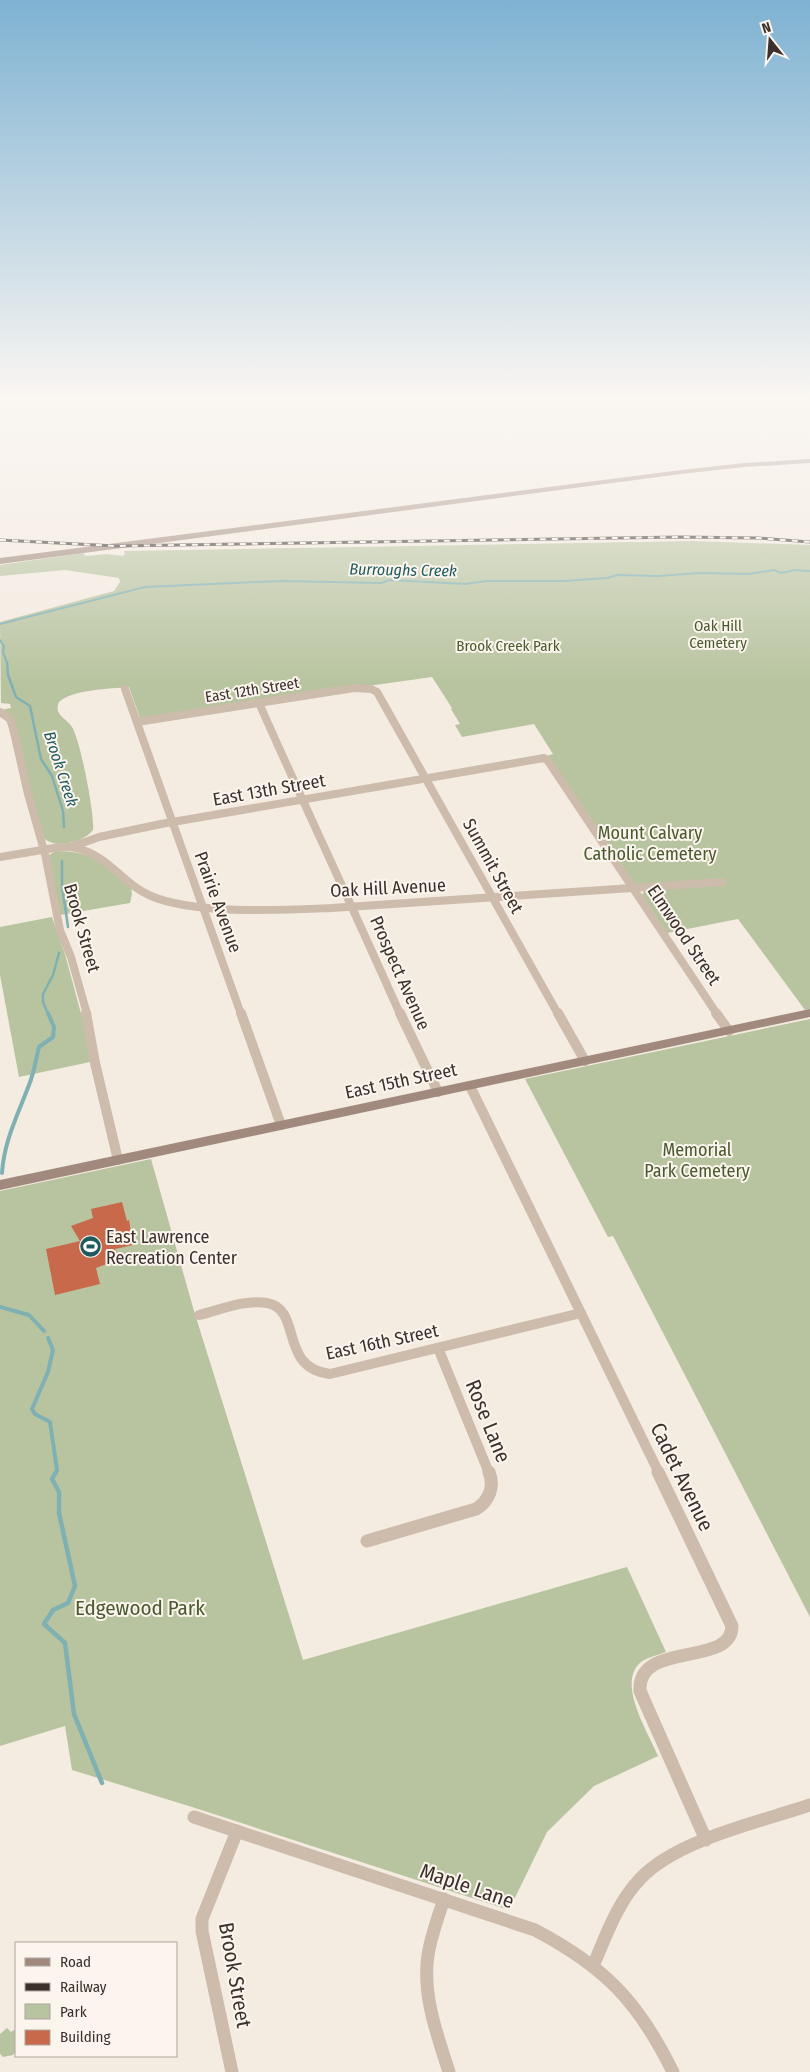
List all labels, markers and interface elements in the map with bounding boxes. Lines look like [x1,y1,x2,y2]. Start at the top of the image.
north arrow [745,15,795,65]
text: N [760,19,773,37]
water label: Burroughs Creek [349,560,457,580]
park label: Oak Hill Cemetery [689,617,747,652]
park label: Brook Creek Park [456,637,560,655]
street label: East 12th Street [204,674,300,706]
water label: Brook Creek [40,729,82,809]
street label: East 13th Street [211,769,327,811]
street label: Summit Street [458,815,528,917]
park label: Mount Calvary Catholic Cemetery [583,822,717,865]
street label: Prairie Avenue [190,848,247,956]
street label: Oak Hill Avenue [330,874,447,902]
street label: Brook Street [59,881,105,975]
street label: Elmwood Street [643,881,726,989]
street label: Prospect Avenue [365,913,435,1033]
street label: East 15th Street [343,1058,459,1104]
park label: Memorial Park Cemetery [644,1139,750,1182]
place label: East Lawrence Recreation Center [106,1226,238,1269]
sports icon: East Lawrence Recreation Center [78,1235,102,1259]
street label: East 16th Street [324,1319,440,1365]
street label: Rose Lane [460,1376,516,1466]
street label: Cadet Avenue [645,1419,719,1535]
park label: Edgewood Park [75,1595,205,1621]
street label: Maple Lane [416,1858,518,1914]
street label: Brook Street [213,1920,257,2030]
legend [15,1942,178,2057]
text: Road [60,1953,91,1971]
text: Railway [60,1978,107,1996]
text: Park [60,2003,87,2021]
text: Building [60,2028,111,2046]

